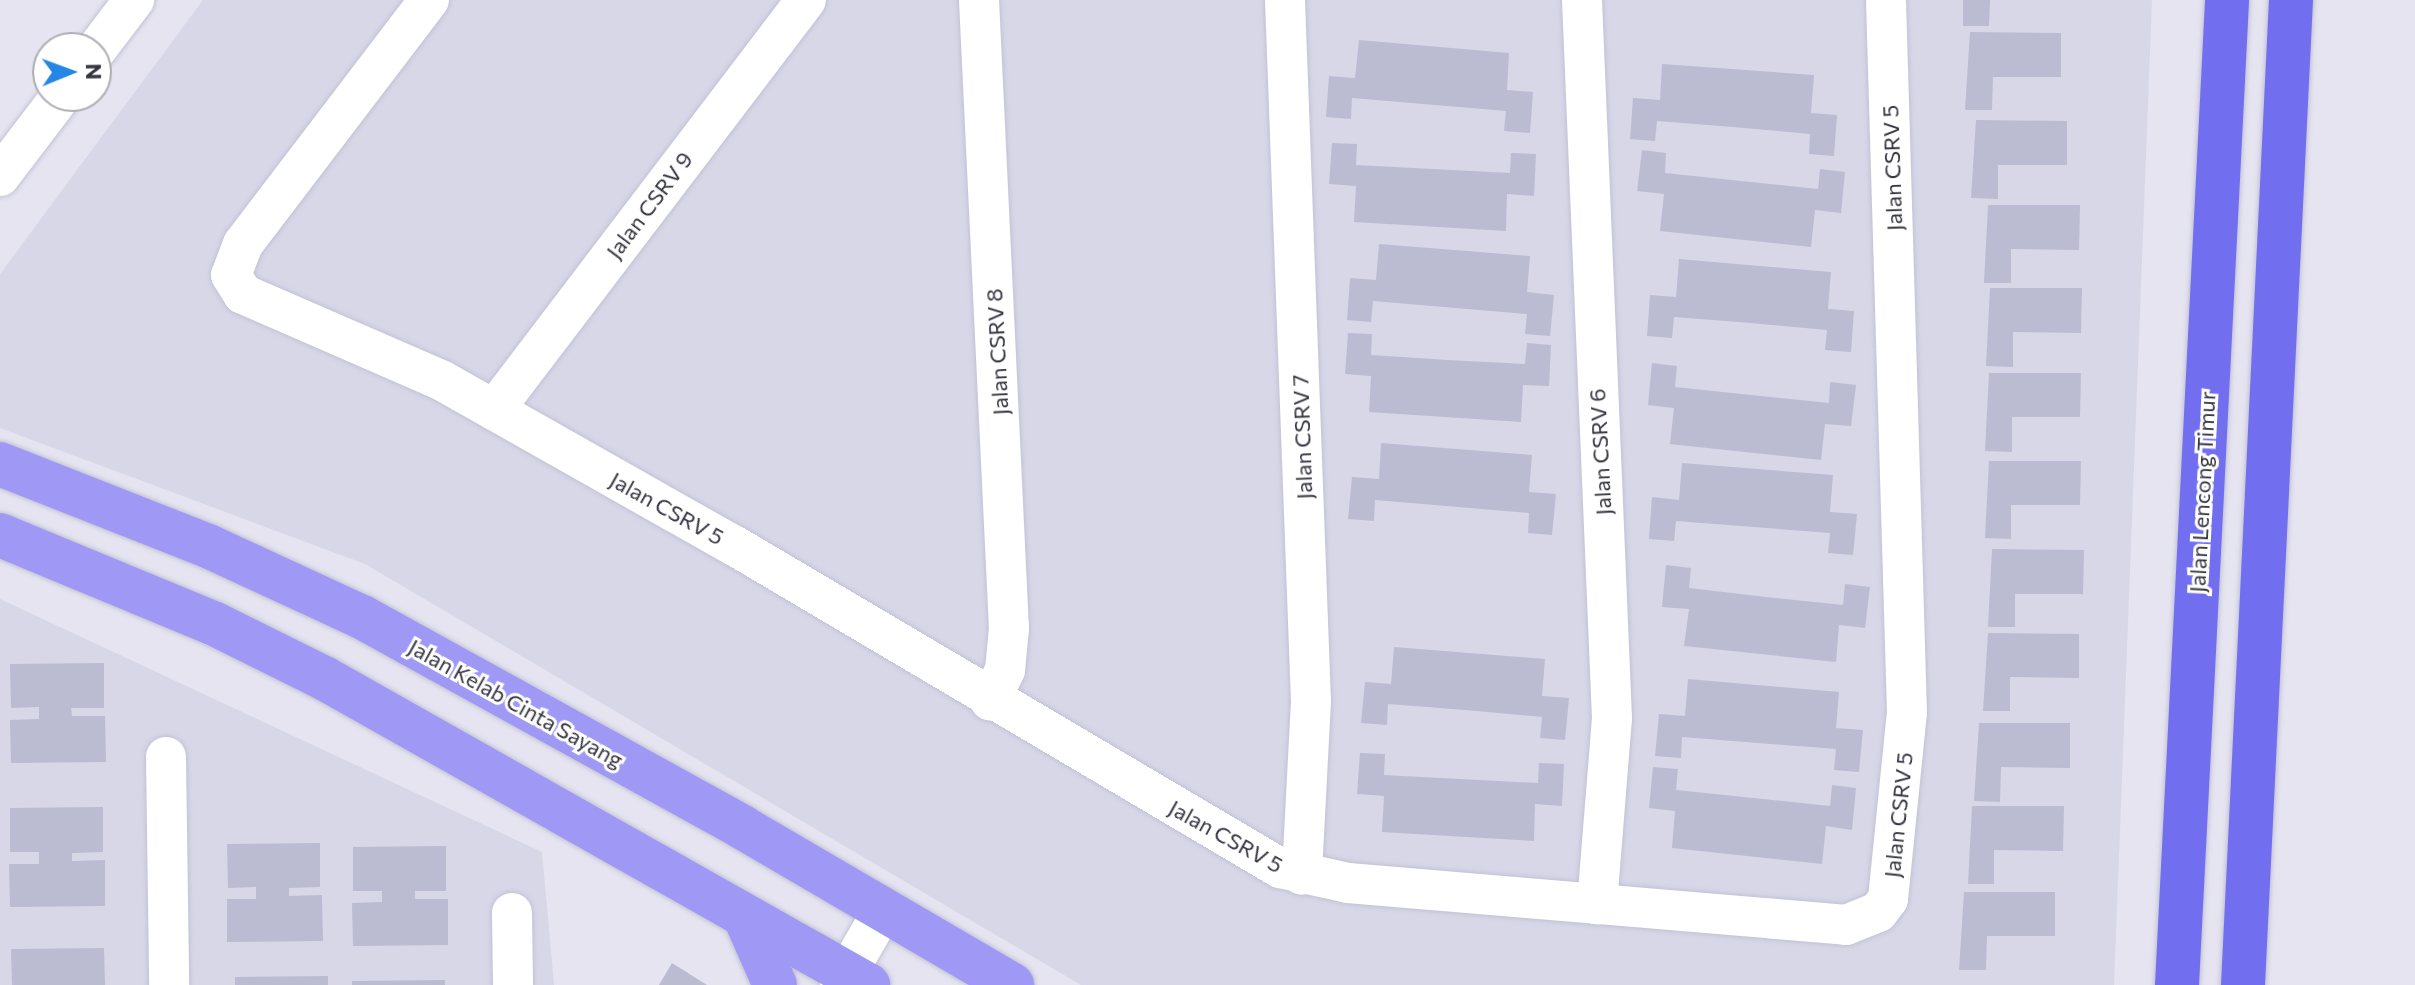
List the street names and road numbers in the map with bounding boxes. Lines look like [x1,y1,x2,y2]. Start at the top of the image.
street label: Jalan CSRV 5 [1877,105,1907,231]
street label: Jalan CSRV 9 [600,146,698,264]
street label: Jalan CSRV 8 [980,288,1014,416]
street label: Jalan CSRV 7 [1287,374,1317,500]
street label: Jalan CSRV 6 [1583,388,1617,516]
street label: Jalan Lencong Timur [2184,391,2220,593]
street label: Jalan CSRV 5 [605,466,729,550]
street label: Jalan Kelab Cinta Sayang [404,633,628,773]
street label: Jalan CSRV 5 [1878,751,1918,879]
street label: Jalan CSRV 5 [1164,794,1288,878]

